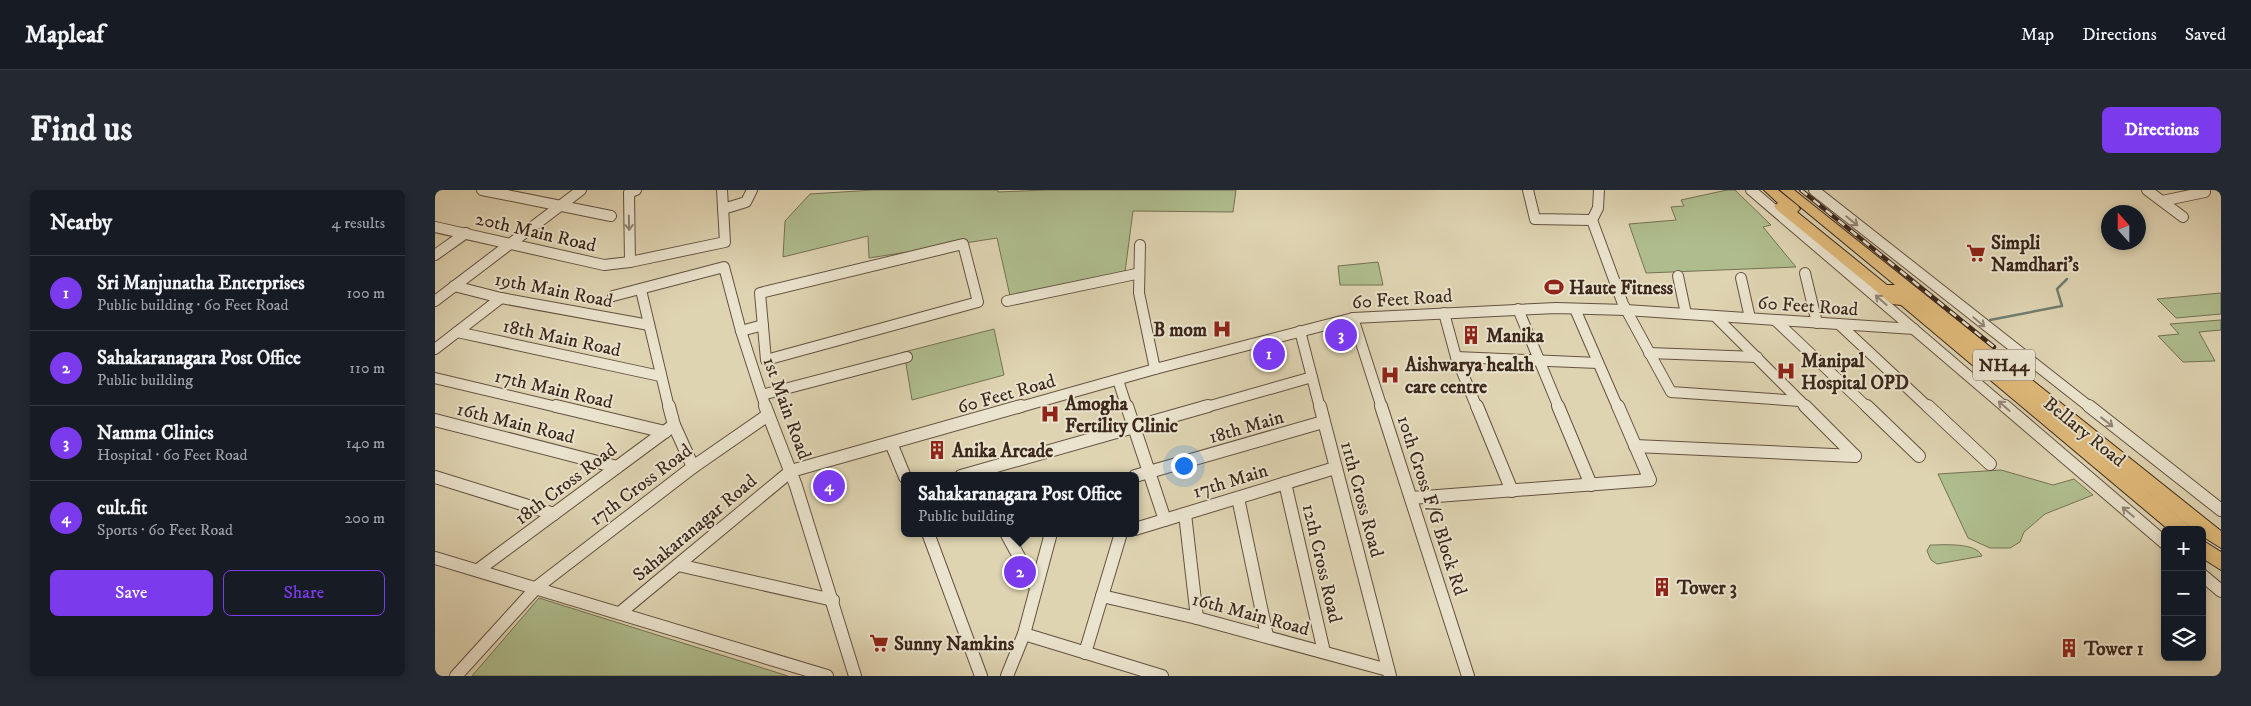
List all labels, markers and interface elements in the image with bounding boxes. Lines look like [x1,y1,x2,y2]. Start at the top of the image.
text: Mapleaf [25,20,104,50]
text: Map [2021,24,2054,46]
text: Directions [2082,24,2157,46]
text: Saved [2185,24,2226,46]
button: Directions [2102,107,2221,153]
text: Find us [30,108,132,152]
north arrow [2101,205,2146,250]
street label: 20th Main Road [473,207,599,258]
text: Nearby [50,210,112,236]
text: 4 results [332,213,385,233]
one-way arrow [624,215,634,231]
one-way arrow [1845,215,1858,226]
place label: Simpli Namdhari's [1991,232,2080,277]
supermarket icon: Simpli Namdhari's [1965,242,1987,264]
street label: 19th Main Road [493,268,615,313]
text: Sri Manjunatha Enterprises [97,272,305,295]
sports icon: Haute Fitness [1543,276,1565,298]
place label: Haute Fitness [1569,277,1674,300]
text: 1 [63,283,69,303]
text: 100 m [347,283,385,303]
street label: 60 Feet Road [1351,284,1454,314]
street label: 60 Feet Road [1757,292,1859,322]
text: Public building · 60 Feet Road [97,295,289,315]
one-way arrow [1874,295,1887,306]
street label: 18th Main Road [500,315,623,362]
pin: 3 [1325,316,1357,354]
one-way arrow [1973,316,1986,327]
hospital icon: B mom [1211,318,1233,340]
place label: B mom [1153,319,1208,342]
building icon: Manika [1460,324,1482,346]
place label: Manika [1486,325,1545,348]
pin: 1 [1253,335,1285,373]
text: Sahakaranagara Post Office [97,347,301,370]
place label: Manipal Hospital OPD [1801,350,1909,395]
road number: NH44 [1973,350,2035,380]
street label: 1st Main Road [757,354,816,463]
place label: Aishwarya health care centre [1404,354,1535,399]
text: 2 [62,358,70,378]
text: 110 m [349,358,385,378]
hospital icon: Manipal Hospital OPD [1775,360,1797,382]
hospital icon: Aishwarya health care centre [1379,364,1401,386]
street label: 17th Main Road [492,365,616,414]
street label: 60 Feet Road [955,369,1058,419]
text: Public building [97,370,193,390]
street label: Bellary Road [2038,392,2130,473]
place label: Amogha Fertility Clinic [1064,393,1178,438]
street label: 16th Main Road [454,398,577,449]
one-way arrow [1998,401,2011,412]
hospital icon: Amogha Fertility Clinic [1039,403,1061,425]
street label: 18th Main [1206,406,1287,449]
street label: 10th Cross F/G Block Rd [1392,413,1472,599]
one-way arrow [2101,416,2114,427]
text: Namma Clinics [97,422,214,445]
text: 3 [63,433,69,453]
text: 140 m [346,433,385,453]
street label: 18th Cross Road [510,438,622,530]
street label: 17th Cross Road [585,439,697,531]
building icon: Anika Arcade [926,439,948,461]
street label: 11th Cross Road [1335,439,1388,560]
place label: Anika Arcade [951,440,1053,463]
text: Hospital · 60 Feet Road [97,445,248,465]
your location [1171,453,1197,479]
street label: 17th Main [1190,459,1271,504]
pin: 4 [813,467,845,505]
street label: Sahakaranagar Road [628,469,762,587]
popup [901,472,1139,537]
text: Sahakaranagara Post Office [918,483,1122,506]
text: cult.fit [97,497,147,520]
street label: 12th Cross Road [1297,502,1347,626]
text: Public building [918,506,1014,526]
one-way arrow [2121,506,2134,518]
text: 4 [61,508,71,528]
text: 200 m [344,508,385,528]
text: Sports · 60 Feet Road [97,520,233,540]
map controls [2161,526,2206,661]
button: + [2161,526,2206,571]
pin: 2 [1004,553,1036,591]
button: Save [50,570,213,616]
button: Share [223,570,385,616]
button: − [2161,571,2206,616]
building icon: Tower 3 [1651,576,1673,598]
place label: Tower 3 [1676,577,1737,600]
street label: 16th Main Road [1189,588,1312,641]
button: layers [2161,616,2206,661]
supermarket icon: Sunny Namkins [868,632,890,654]
place label: Sunny Namkins [894,633,1015,656]
building icon: Tower 1 [2058,637,2080,659]
place label: Tower 1 [2083,638,2144,661]

